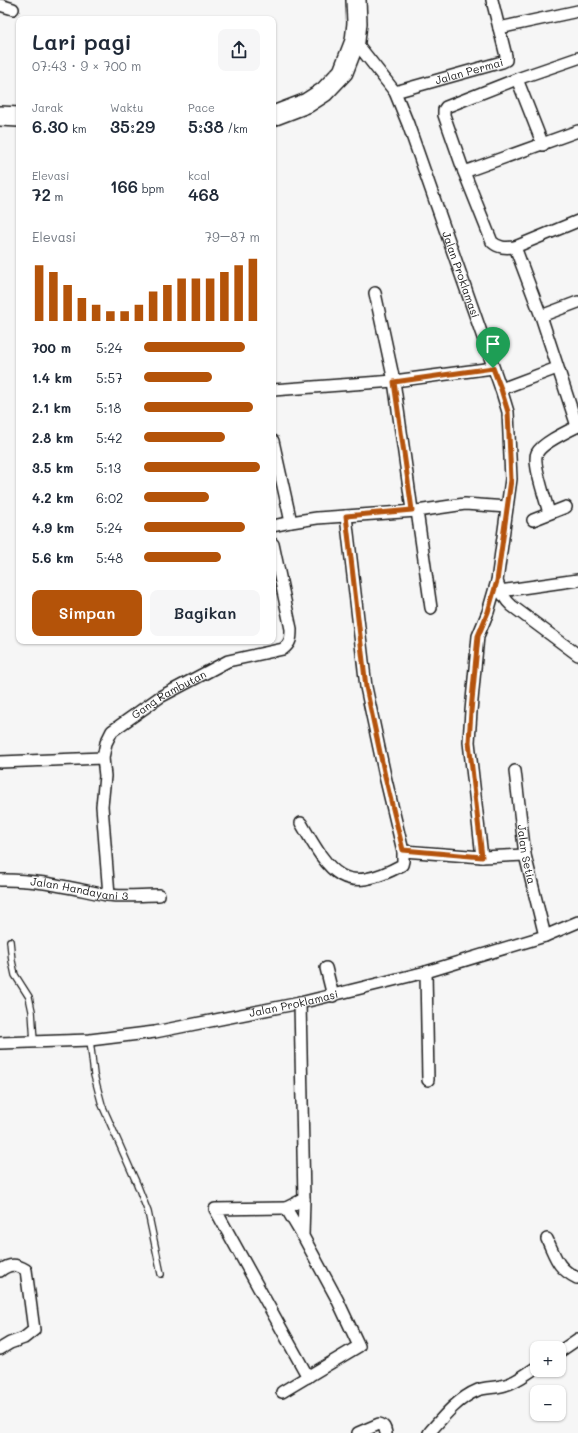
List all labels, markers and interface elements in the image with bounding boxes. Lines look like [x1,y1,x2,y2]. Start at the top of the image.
text: Lari pagi [32,27,132,56]
button: share [218,29,260,71]
street label: Jalan Permai [433,54,505,87]
text: 07:43 · 9 × 700 m [32,57,141,74]
text: Jarak [32,100,63,115]
text: Waktu [110,100,143,115]
text: Pace [188,100,215,115]
text: 6.30 [32,115,68,137]
text: 35:29 [110,115,155,137]
text: 5:38 [188,115,224,137]
text: km [68,121,87,136]
text: /km [224,121,248,136]
text: Elevasi [32,168,69,183]
text: kcal [188,168,210,183]
text: 166 [110,175,138,197]
text: bpm [138,181,164,196]
text: 72 [32,183,51,205]
text: 468 [188,183,219,205]
text: m [51,189,63,204]
text: Elevasi [32,228,76,245]
text: 79–87 m [205,228,260,245]
street label: Jalan Proklamasi [439,229,483,320]
pin [476,327,510,368]
icon: arrive [482,333,504,355]
text: 700 m [32,339,71,356]
text: 5:24 [96,339,122,356]
text: 1.4 km [32,369,72,386]
text: 5:57 [96,369,122,386]
text: 2.1 km [32,399,71,416]
text: 5:18 [96,399,121,416]
text: 2.8 km [32,429,73,446]
text: 5:42 [96,429,122,446]
text: 3.5 km [32,459,73,476]
text: 5:13 [96,459,121,476]
text: 4.2 km [32,489,74,506]
text: 6:02 [96,489,123,506]
text: 4.9 km [32,519,74,536]
text: 5:24 [96,519,122,536]
text: 5.6 km [32,549,73,566]
text: 5:48 [96,549,123,566]
button: Simpan [32,590,142,636]
button: Bagikan [150,590,260,636]
street label: Gang Rambutan [128,666,209,722]
street label: Jalan Setia [514,824,540,885]
street label: Jalan Handayani 3 [30,873,129,903]
street label: Jalan Proklamasi [248,986,340,1020]
map controls [530,1341,566,1421]
button: + [530,1341,566,1377]
button: − [530,1385,566,1421]

